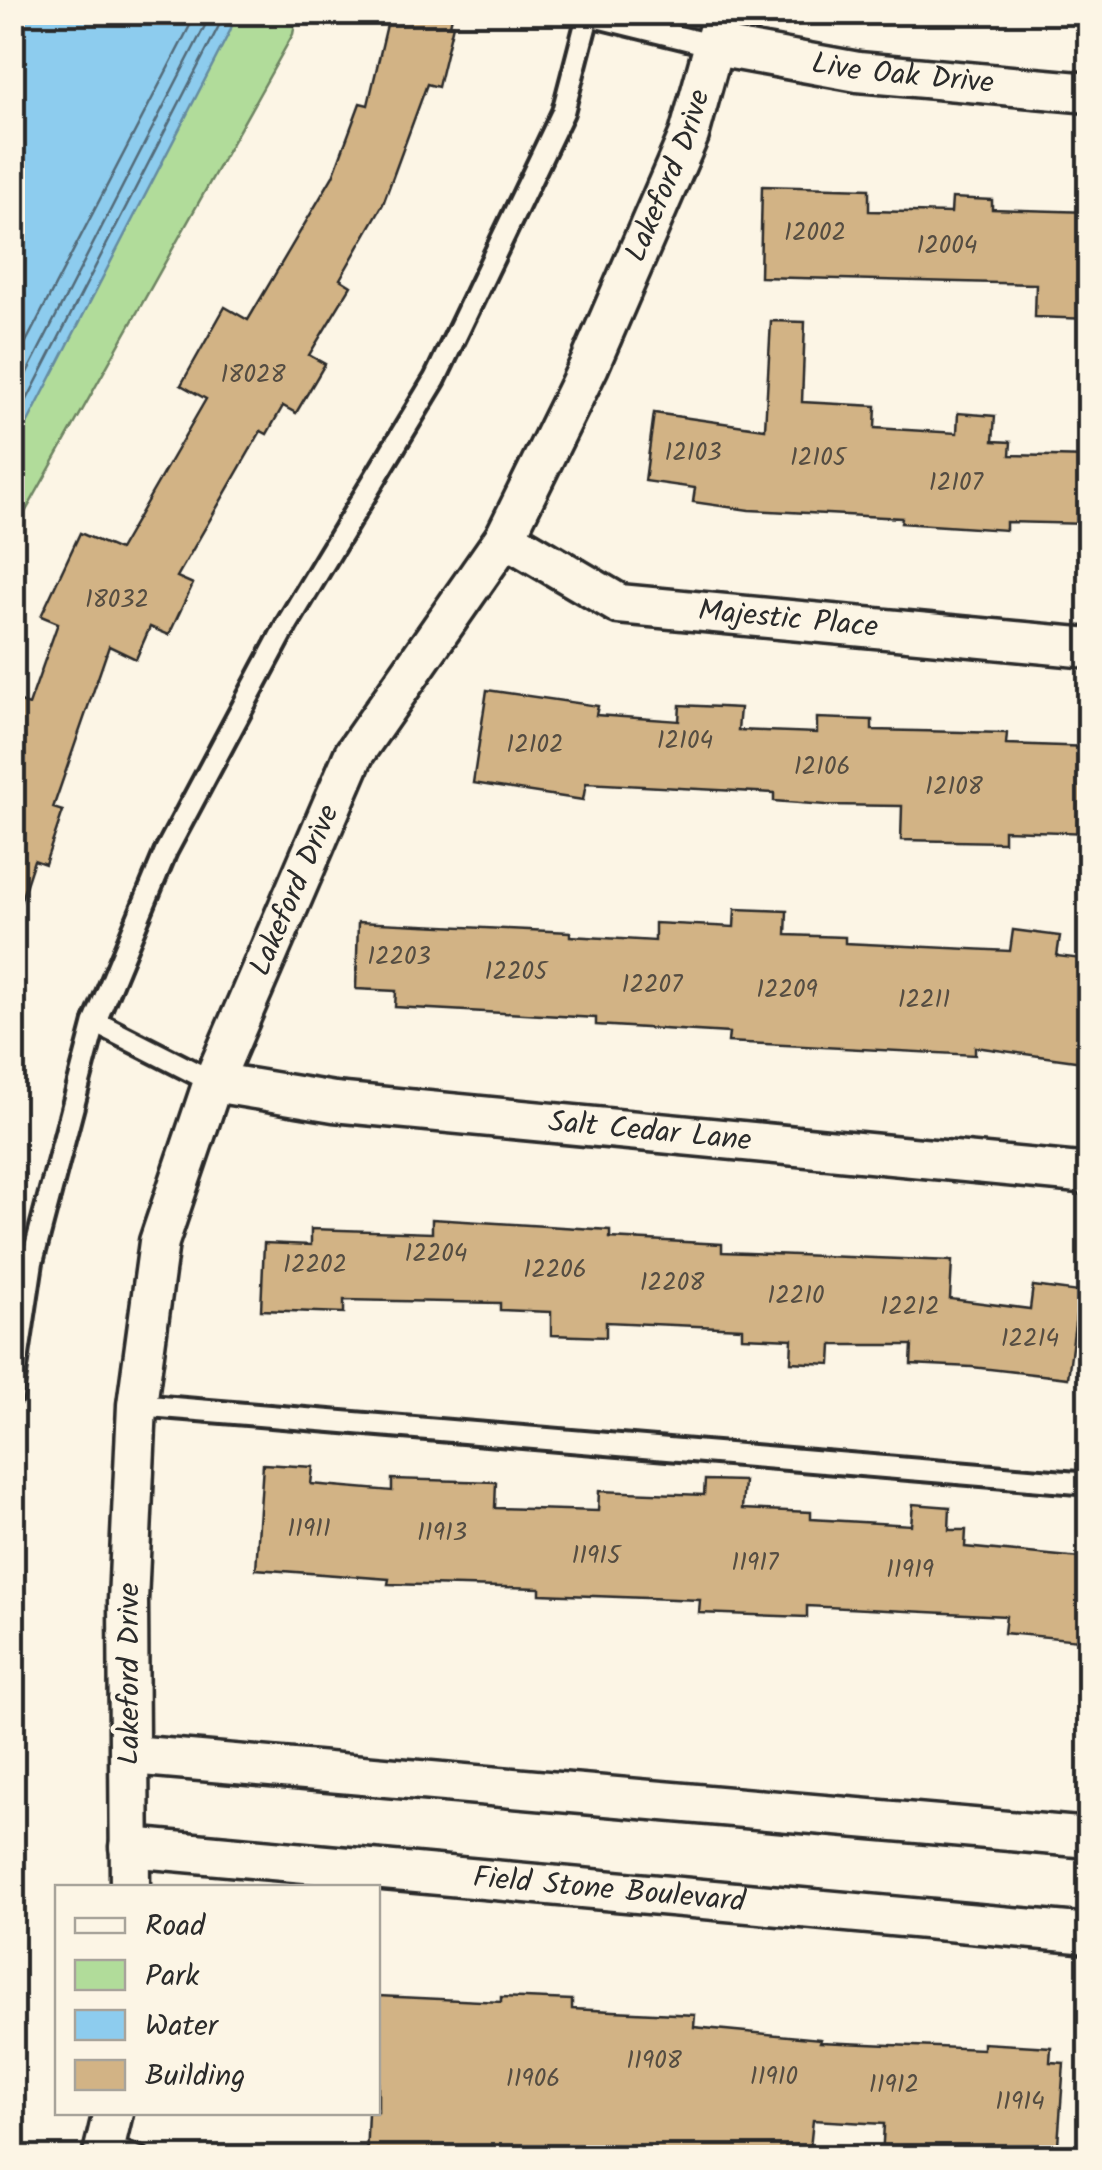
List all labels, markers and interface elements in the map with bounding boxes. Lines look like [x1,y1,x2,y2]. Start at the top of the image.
street label: Live Oak Drive [808,40,996,108]
street label: Lakeford Drive [613,84,724,270]
house number: 12002 [784,213,846,253]
house number: 12004 [916,226,978,266]
house number: 18028 [221,355,286,395]
house number: 12103 [664,433,722,473]
house number: 12105 [790,438,848,478]
house number: 12107 [929,463,985,503]
house number: 18032 [85,580,149,620]
street label: Majestic Place [696,588,880,652]
house number: 12104 [657,721,713,761]
house number: 12102 [506,725,564,765]
house number: 12106 [794,747,850,787]
house number: 12108 [925,767,984,807]
street label: Lakeford Drive [237,797,353,984]
house number: 12203 [367,937,431,977]
house number: 12205 [485,952,549,992]
house number: 12207 [622,965,684,1005]
house number: 12209 [756,970,818,1010]
house number: 12211 [898,980,950,1020]
street label: Salt Cedar Lane [546,1099,754,1166]
house number: 12204 [404,1234,468,1274]
house number: 12202 [283,1245,347,1285]
house number: 12206 [523,1250,587,1290]
house number: 12208 [640,1263,705,1303]
house number: 12210 [767,1276,825,1316]
house number: 12212 [880,1287,940,1327]
house number: 12214 [1001,1319,1059,1359]
house number: 11911 [287,1509,331,1549]
house number: 11913 [417,1513,467,1553]
house number: 11915 [571,1536,622,1576]
house number: 11917 [731,1543,780,1583]
house number: 11919 [886,1550,934,1590]
street label: Lakeford Drive [106,1583,154,1765]
street label: Field Stone Boulevard [471,1854,748,1927]
legend [55,1885,380,2115]
text: Road [145,1903,206,1951]
text: Park [145,1953,200,2001]
text: Water [145,2003,220,2051]
house number: 11908 [626,2041,683,2081]
text: Building [145,2053,245,2101]
house number: 11910 [750,2057,798,2097]
house number: 11906 [506,2059,560,2099]
house number: 11912 [869,2065,919,2105]
house number: 11914 [995,2082,1045,2122]

